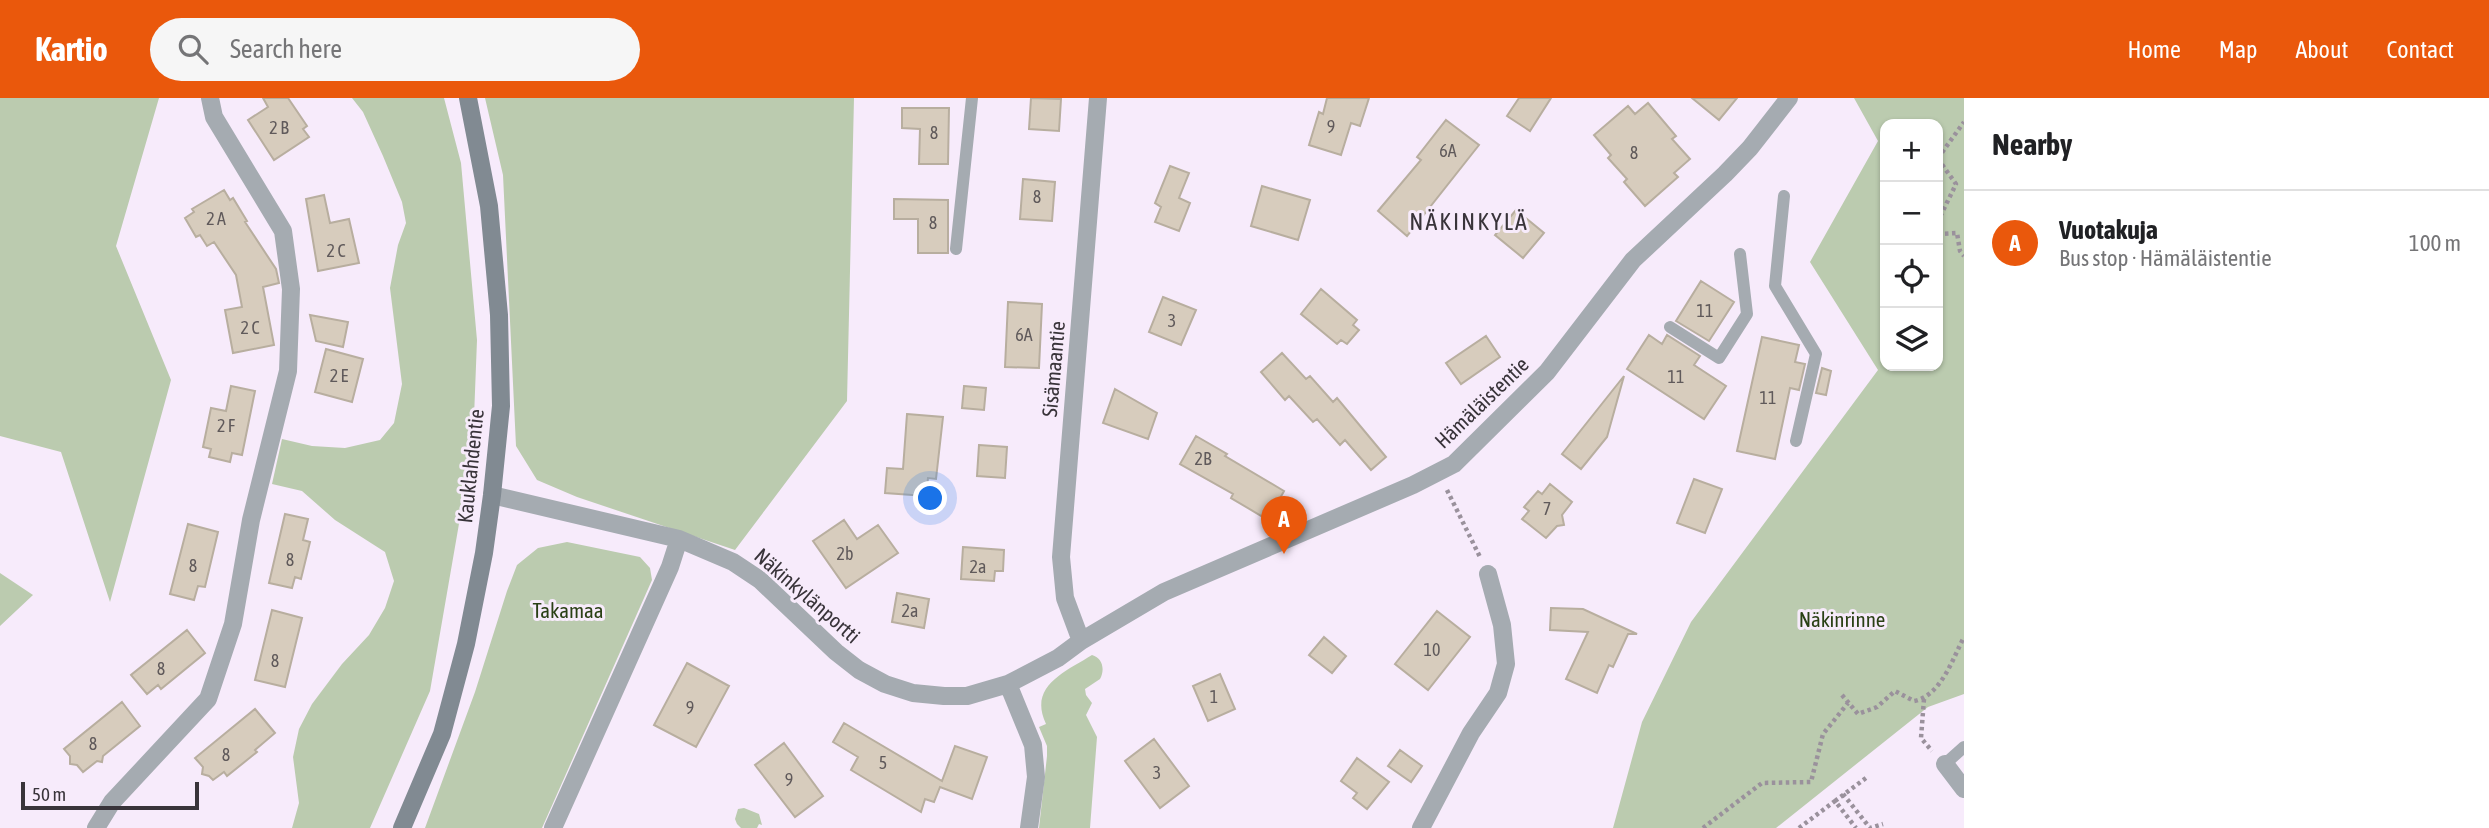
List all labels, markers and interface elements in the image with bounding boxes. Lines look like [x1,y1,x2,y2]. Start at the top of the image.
search box [150,18,640,81]
text: Kartio [35,30,108,68]
icon: search [174,30,212,68]
text: Search here [230,34,342,64]
text: Home [2127,36,2181,63]
text: Map [2219,36,2257,63]
text: About [2295,36,2348,63]
text: Contact [2386,36,2454,63]
house number: 9 [1327,116,1335,137]
house number: 2 B [269,117,289,138]
map controls [1880,119,1943,371]
button: + [1880,119,1943,182]
house number: 8 [930,122,938,143]
text: Nearby [1992,127,2072,161]
house number: 6A [1439,140,1457,161]
house number: 8 [1630,142,1638,163]
button: − [1880,182,1943,245]
house number: 8 [1033,186,1041,207]
house number: 2 A [206,208,226,229]
district label: NÄKINKYLÄ [1409,208,1529,235]
house number: 8 [929,212,937,233]
text: Vuotakuja [2059,215,2158,245]
text: A [2009,230,2021,256]
text: 100 m [2409,230,2461,256]
house number: 2 C [326,240,346,261]
button: locate [1880,245,1943,308]
text: Bus stop · Hämäläistentie [2059,245,2272,271]
house number: 11 [1697,300,1713,321]
button: layers [1880,308,1943,371]
house number: 3 [1168,310,1176,331]
house number: 2 C [240,317,260,338]
street label: Sisämaantie [1037,320,1069,418]
house number: 6A [1015,324,1033,345]
street label: Hämäläistentie [1430,352,1533,453]
house number: 2 E [330,365,349,386]
house number: 11 [1668,366,1684,387]
house number: 11 [1760,387,1776,408]
street label: Kauklahdentie [452,408,488,524]
house number: 2 F [217,415,236,436]
house number: 2B [1195,448,1212,469]
your location [913,481,947,515]
pin: A [1261,496,1307,554]
house number: 7 [1543,498,1551,519]
street label: Näkinkylänportti [750,543,865,648]
house number: 2b [837,543,854,564]
house number: 8 [286,549,294,570]
house number: 8 [189,555,197,576]
house number: 2a [970,556,986,577]
park label: Takamaa [532,598,604,622]
house number: 2a [902,600,918,621]
park label: Näkinrinne [1799,607,1885,631]
house number: 10 [1424,639,1440,660]
house number: 8 [271,650,279,671]
house number: 8 [157,658,165,679]
house number: 1 [1210,686,1218,707]
house number: 9 [686,697,694,718]
house number: 8 [89,733,97,754]
house number: 8 [222,744,230,765]
house number: 5 [879,752,887,773]
house number: 3 [1153,762,1161,783]
house number: 9 [785,769,793,790]
scale bar [21,779,200,811]
text: 50 m [32,783,66,805]

